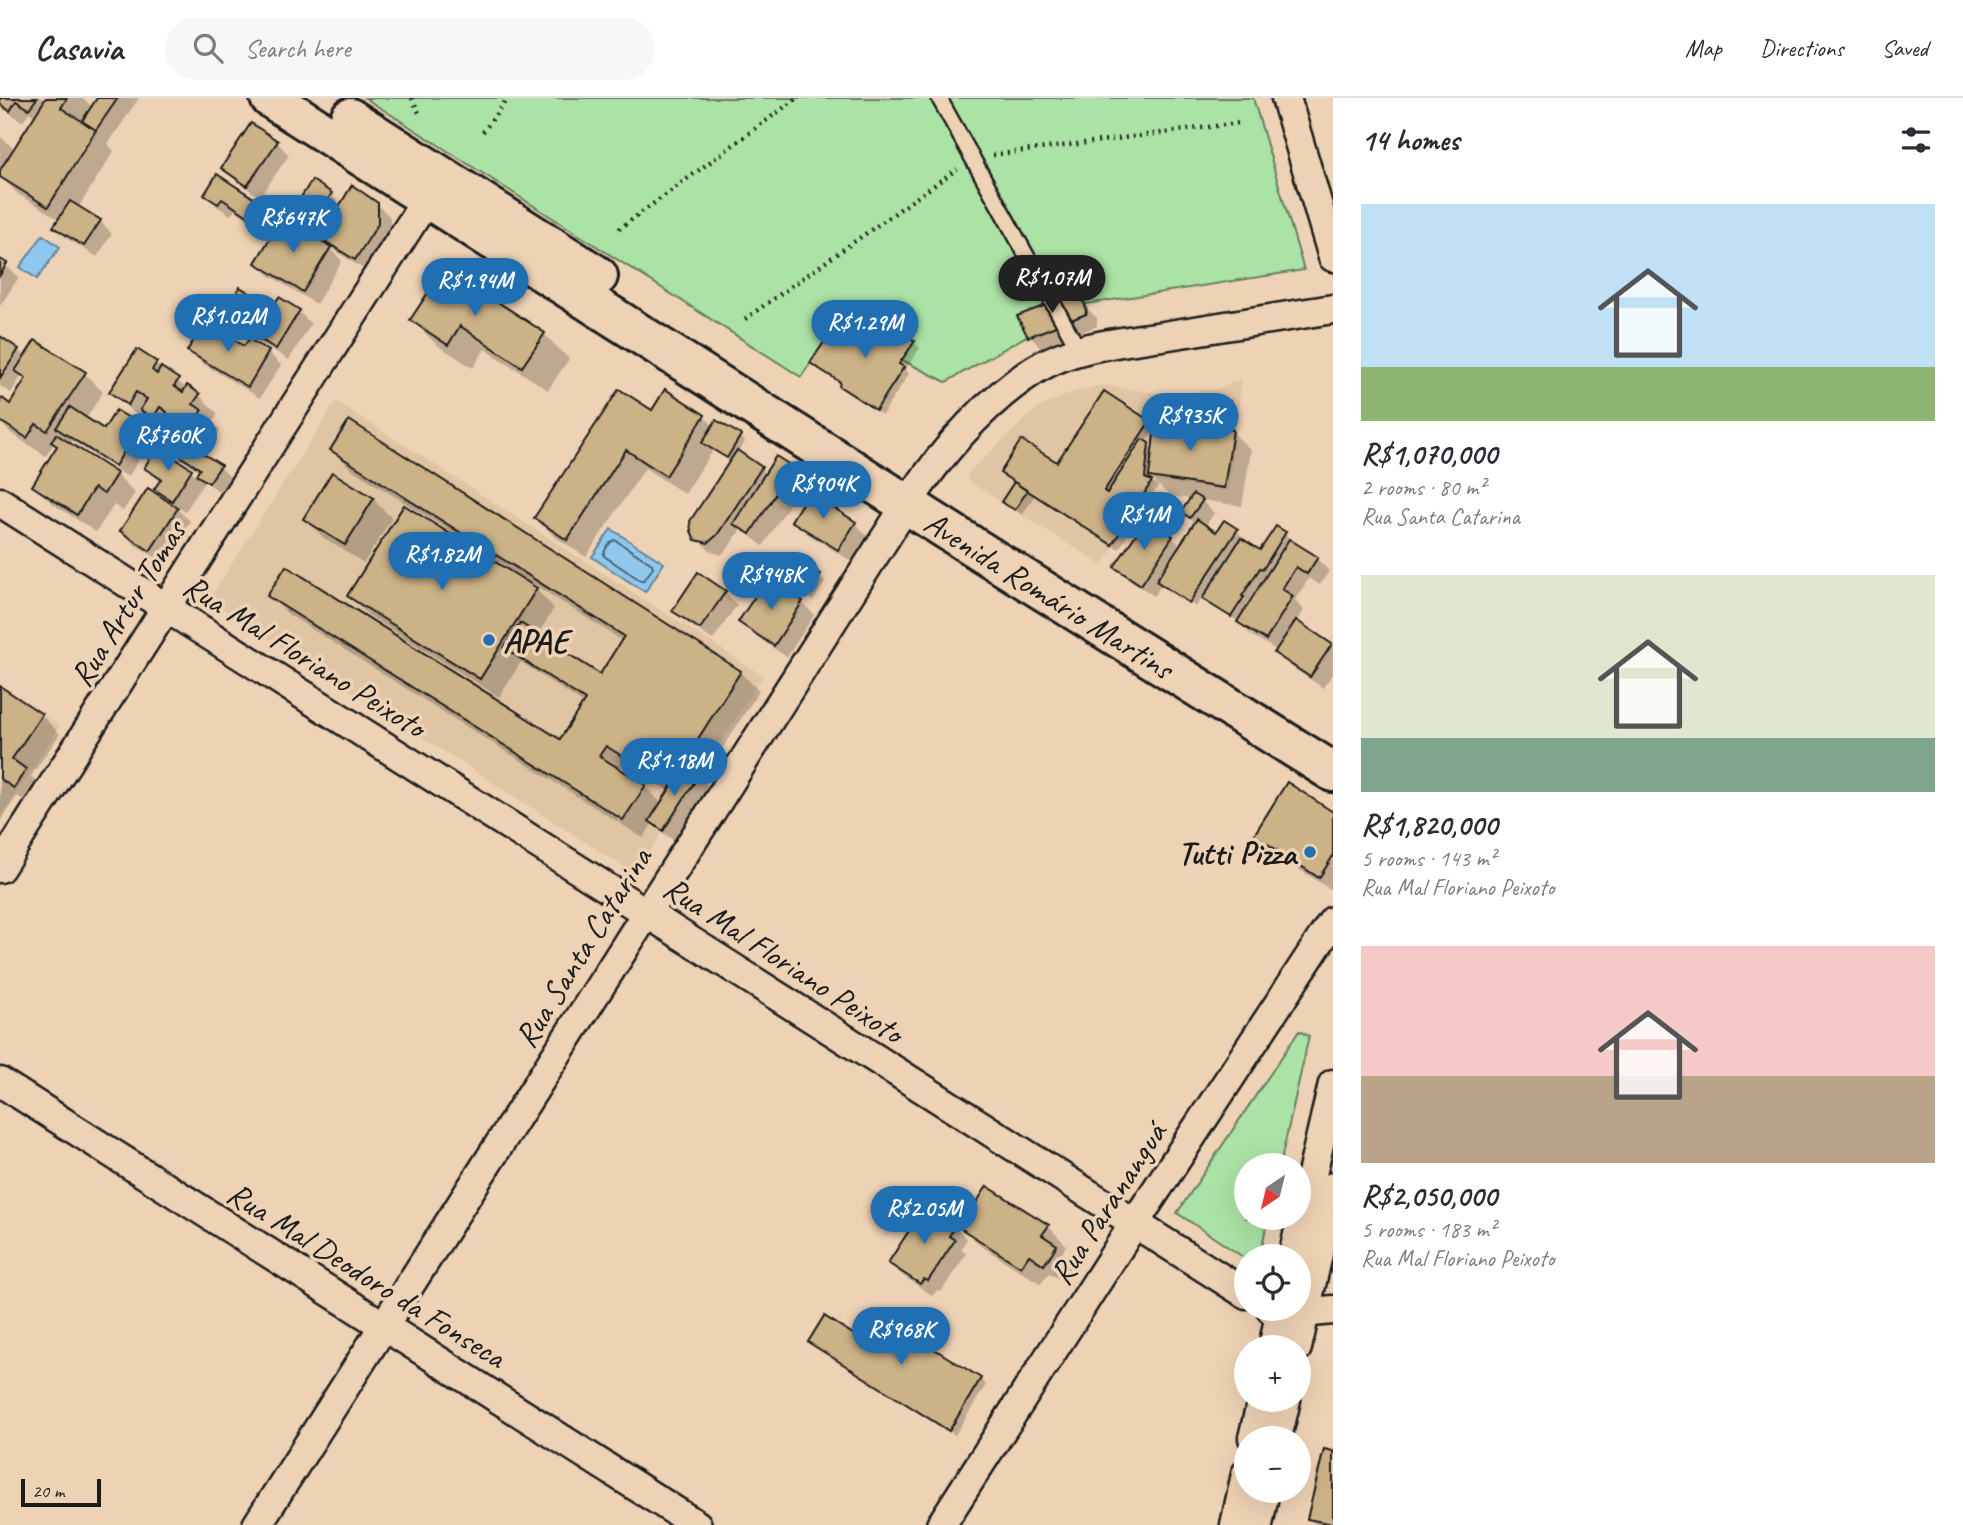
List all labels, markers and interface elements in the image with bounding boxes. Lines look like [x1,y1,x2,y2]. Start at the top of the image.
search box [165,17,655,80]
text: Casavia [35,27,123,69]
icon: search [189,29,227,67]
text: Search here [245,32,351,65]
text: Map [1685,33,1722,63]
text: Directions [1760,33,1843,63]
text: Saved [1881,33,1928,63]
text: 14 homes [1361,121,1459,159]
icon: filters [1897,121,1935,159]
pin: R$647K [236,195,350,255]
text: R$647K [260,203,326,232]
icon: home [1585,250,1711,376]
pin: R$1.07M [987,256,1117,315]
pin: R$1.94M [410,258,540,318]
text: R$1.07M [1014,263,1090,292]
text: R$1.94M [438,266,512,295]
pin: R$1.02M [163,294,293,354]
pin: R$1.29M [800,300,930,360]
text: R$1.02M [190,302,266,331]
text: R$1.29M [828,308,902,337]
pin: R$935K [1133,394,1247,453]
text: R$935K [1158,401,1222,430]
pin: R$760K [111,414,225,473]
text: R$760K [135,421,201,450]
text: R$1,070,000 [1361,435,1497,473]
pin: R$904K [766,462,880,521]
text: R$904K [790,469,856,498]
text: 2 rooms · 80 m² [1361,473,1485,502]
pin: R$1M [1103,492,1185,552]
text: R$1M [1119,500,1169,529]
street label: Avenida Romário Martins [917,501,1183,690]
text: Rua Santa Catarina [1361,502,1520,531]
street label: Rua Artur Tomas [60,510,197,694]
pin: R$1.82M [377,532,507,592]
text: R$1.82M [404,540,480,569]
pin: R$948K [714,552,828,612]
text: R$948K [738,560,804,589]
street label: Rua Mal Floriano Peixoto [176,565,436,749]
place label: APAE [503,620,574,662]
icon: home [1585,621,1711,747]
marker: APAE [481,632,497,648]
pin: R$1.18M [609,738,739,798]
text: R$1.18M [636,746,712,775]
text: R$1,820,000 [1361,806,1497,844]
place label: Tutti Pizza [1178,832,1298,874]
street label: Rua Santa Catarina [505,838,662,1055]
marker: Tutti Pizza [1302,844,1318,860]
text: 5 rooms · 143 m² [1361,844,1496,873]
street label: Rua Mal Floriano Peixoto [656,867,914,1055]
text: Rua Mal Floriano Peixoto [1361,873,1554,902]
icon: home [1585,992,1711,1118]
street label: Rua Parananguá [1040,1112,1178,1293]
north arrow [1234,1153,1311,1230]
map controls [1234,1153,1311,1503]
street label: Rua Mal Deodoro da Fonseca [220,1172,515,1378]
text: R$2,050,000 [1361,1177,1497,1215]
pin: R$2.05M [859,1186,989,1246]
text: R$2.05M [887,1194,961,1223]
text: 5 rooms · 183 m² [1361,1215,1496,1244]
button: locate [1234,1244,1311,1321]
text: Rua Mal Floriano Peixoto [1361,1244,1554,1273]
pin: R$968K [844,1308,958,1367]
text: R$968K [868,1315,934,1344]
button: + [1234,1335,1311,1412]
button: − [1234,1426,1311,1503]
scale bar [21,1476,102,1508]
text: 20 m [32,1479,64,1503]

